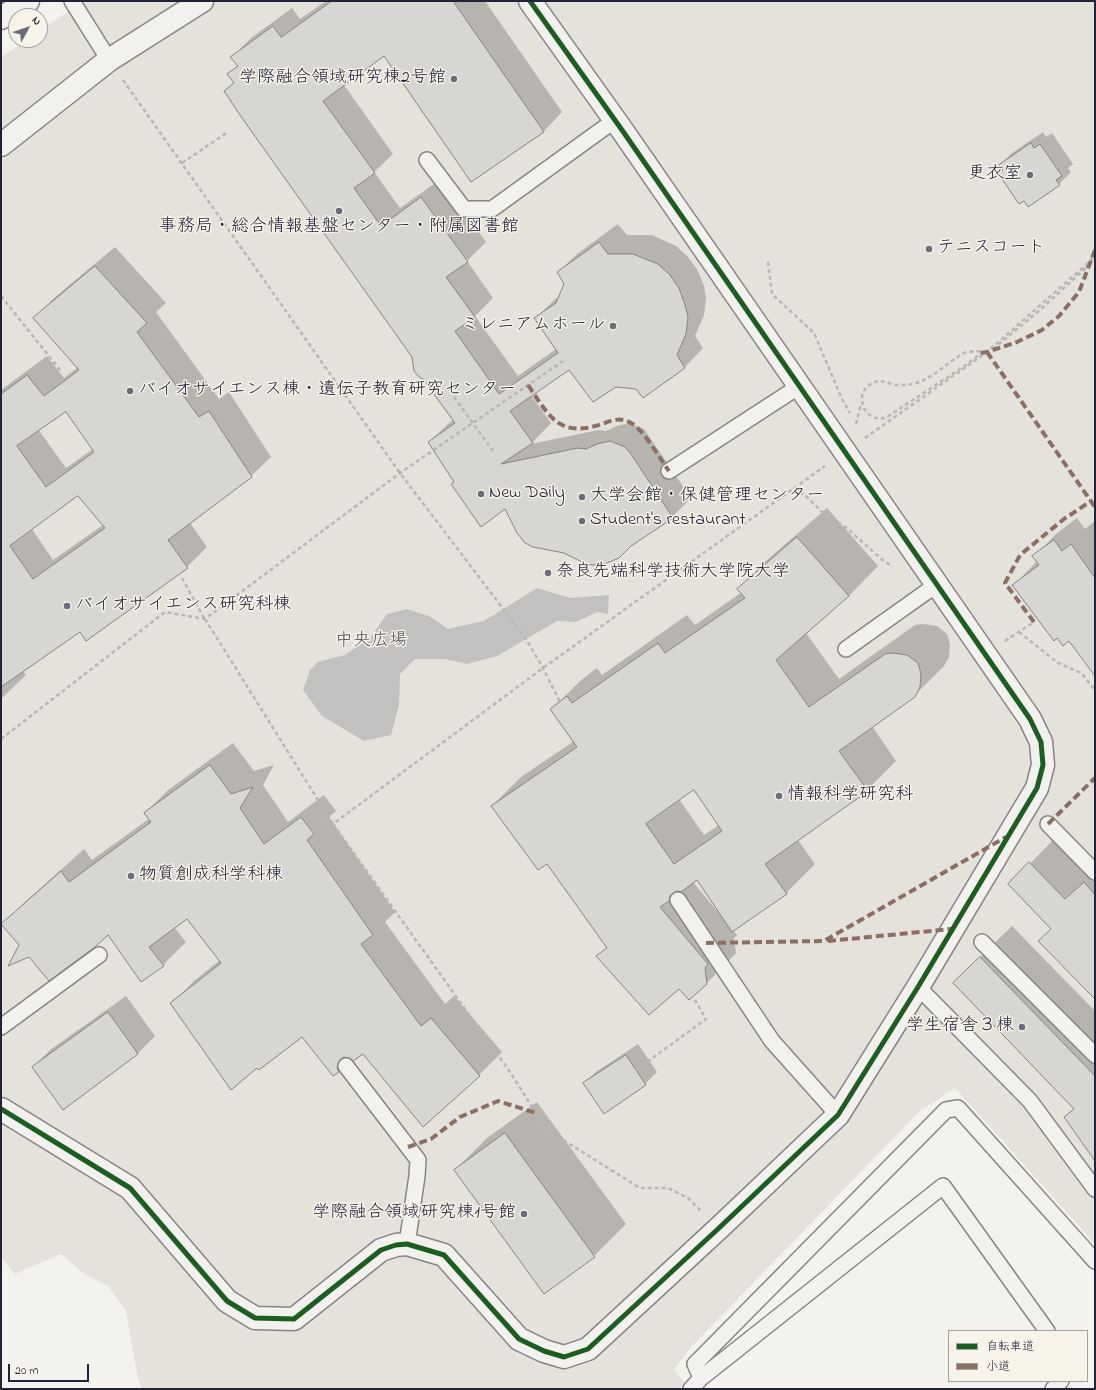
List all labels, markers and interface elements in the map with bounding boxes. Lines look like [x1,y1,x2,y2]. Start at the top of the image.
north arrow [8,8,48,48]
text: N [28,13,45,29]
place label: 学際融合領域研究棟2号館 [239,68,446,90]
marker: 学際融合領域研究棟2号館 [449,74,459,84]
place label: 更衣室 [968,164,1022,186]
marker: 更衣室 [1025,170,1035,180]
marker: 事務局・総合情報基盤センター・附属図書館 [334,206,344,216]
place label: 事務局・総合情報基盤センター・附属図書館 [159,217,519,239]
place label: テニスコート [937,238,1045,260]
marker: テニスコート [924,244,934,254]
place label: ミレニアムホール [461,315,605,337]
marker: ミレニアムホール [608,321,618,331]
place label: バイオサイエンス棟・遺伝子教育研究センター [138,380,516,402]
marker: バイオサイエンス棟・遺伝子教育研究センター [125,386,135,396]
place label: New Daily [489,483,565,505]
place label: 大学会館・保健管理センター [590,486,824,508]
marker: New Daily [476,489,486,499]
marker: 大学会館・保健管理センター [577,492,587,502]
place label: Student's restaurant [590,510,746,532]
marker: Student's restaurant [577,516,587,526]
place label: 奈良先端科学技術大学院大学 [556,562,790,584]
marker: 奈良先端科学技術大学院大学 [543,568,553,578]
place label: バイオサイエンス研究科棟 [75,595,291,617]
marker: バイオサイエンス研究科棟 [62,601,72,611]
park label: 中央広場 [335,631,407,653]
place label: 情報科学研究科 [787,785,913,807]
marker: 情報科学研究科 [774,791,784,801]
place label: 物質創成科学科棟 [139,865,283,887]
marker: 物質創成科学科棟 [126,871,136,881]
place label: 学生宿舎３棟 [906,1016,1014,1038]
marker: 学生宿舎３棟 [1017,1022,1027,1032]
place label: 学際融合領域研究棟1号館 [312,1203,516,1225]
marker: 学際融合領域研究棟1号館 [519,1209,529,1219]
legend [948,1330,1088,1382]
text: 自転車道 [986,1338,1034,1356]
scale bar [10,1356,91,1382]
text: 小道 [986,1358,1010,1376]
text: 20 m [15,1362,38,1380]

